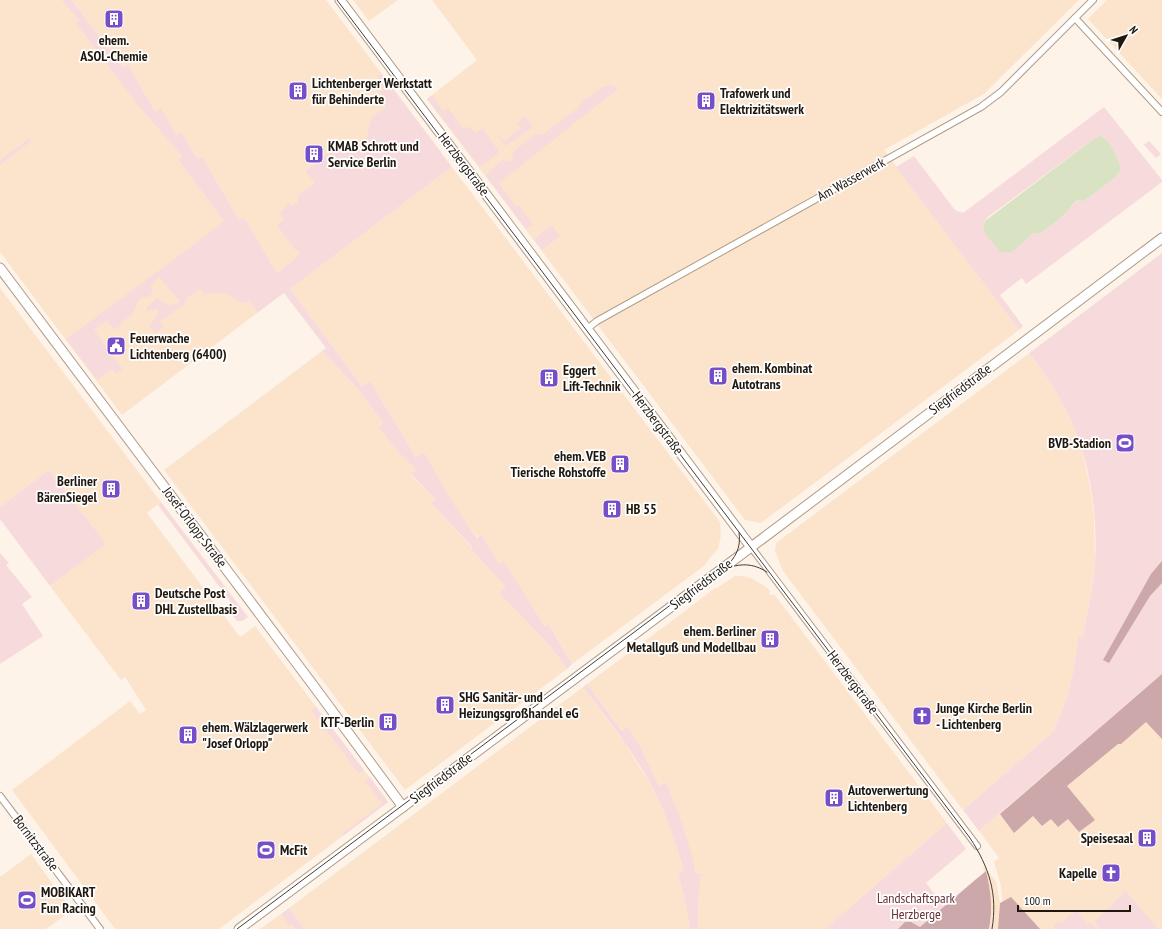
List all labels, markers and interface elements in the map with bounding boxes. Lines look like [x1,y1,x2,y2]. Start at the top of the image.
building icon: ehem. ASOL-Chemie [103,8,125,30]
north arrow [1106,16,1146,56]
text: N [1126,23,1141,36]
place label: ehem. ASOL-Chemie [79,31,148,65]
place label: Lichtenberger Werkstatt für Behinderte [312,74,432,108]
building icon: Lichtenberger Werkstatt für Behinderte [287,80,309,102]
place label: Trafowerk und Elektrizitätswerk [720,84,804,118]
building icon: Trafowerk und Elektrizitätswerk [695,90,717,112]
street label: Herzbergstraße [434,129,494,199]
place label: KMAB Schrott und Service Berlin [328,137,419,171]
building icon: KMAB Schrott und Service Berlin [303,143,325,165]
street label: Am Wasserwerk [814,153,889,205]
place label: Feuerwache Lichtenberg (6400) [130,329,227,363]
public building icon: Feuerwache Lichtenberg (6400) [105,335,127,357]
place label: ehem. Kombinat Autotrans [731,359,812,393]
street label: Siegfriedstraße [925,360,995,418]
place label: Eggert Lift-Technik [563,361,621,395]
building icon: ehem. Kombinat Autotrans [707,365,729,387]
building icon: Eggert Lift-Technik [538,367,560,389]
street label: Herzbergstraße [628,388,688,458]
sports icon: BVB-Stadion [1114,432,1136,454]
place label: BVB-Stadion [1048,434,1111,452]
place label: ehem. VEB Tierische Rohstoffe [510,447,606,481]
building icon: ehem. VEB Tierische Rohstoffe [609,453,631,475]
place label: Berliner BärenSiegel [37,472,98,506]
building icon: Berliner BärenSiegel [100,478,122,500]
street label: Josef-Orlopp-Straße [158,482,231,571]
building icon: HB 55 [601,498,623,520]
place label: HB 55 [626,500,657,518]
street label: Siegfriedstraße [666,555,736,613]
place label: Deutsche Post DHL Zustellbasis [155,584,237,618]
building icon: Deutsche Post DHL Zustellbasis [130,590,152,612]
place label: ehem. Berliner Metallguß und Modellbau [627,622,757,656]
building icon: ehem. Berliner Metallguß und Modellbau [759,628,781,650]
street label: Herzbergstraße [823,647,883,717]
place label: SHG Sanitär- und Heizungsgroßhandel eG [459,688,578,722]
building icon: SHG Sanitär- und Heizungsgroßhandel eG [434,694,456,716]
place label: Junge Kirche Berlin - Lichtenberg [935,699,1032,733]
church icon: Junge Kirche Berlin - Lichtenberg [911,705,933,727]
building icon: KTF-Berlin [377,711,399,733]
place label: KTF-Berlin [321,713,374,731]
place label: ehem. Wälzlagerwerk "Josef Orlopp" [202,718,308,752]
building icon: ehem. Wälzlagerwerk "Josef Orlopp" [177,724,199,746]
street label: Siegfriedstraße [406,749,476,807]
place label: Autoverwertung Lichtenberg [847,781,929,815]
building icon: Autoverwertung Lichtenberg [823,787,845,809]
street label: Bornitzstraße [9,812,63,875]
building icon: Speisesaal [1136,827,1158,849]
place label: Speisesaal [1081,829,1134,847]
sports icon: McFit [255,839,277,861]
place label: McFit [280,841,307,859]
church icon: Kapelle [1100,862,1122,884]
place label: Kapelle [1059,864,1097,882]
place label: MOBIKART Fun Racing [41,883,96,917]
scale bar [1018,887,1130,913]
sports icon: MOBIKART Fun Racing [16,889,38,911]
park label: Landschaftspark Herzberge [877,889,955,923]
text: 100 m [1024,893,1051,908]

